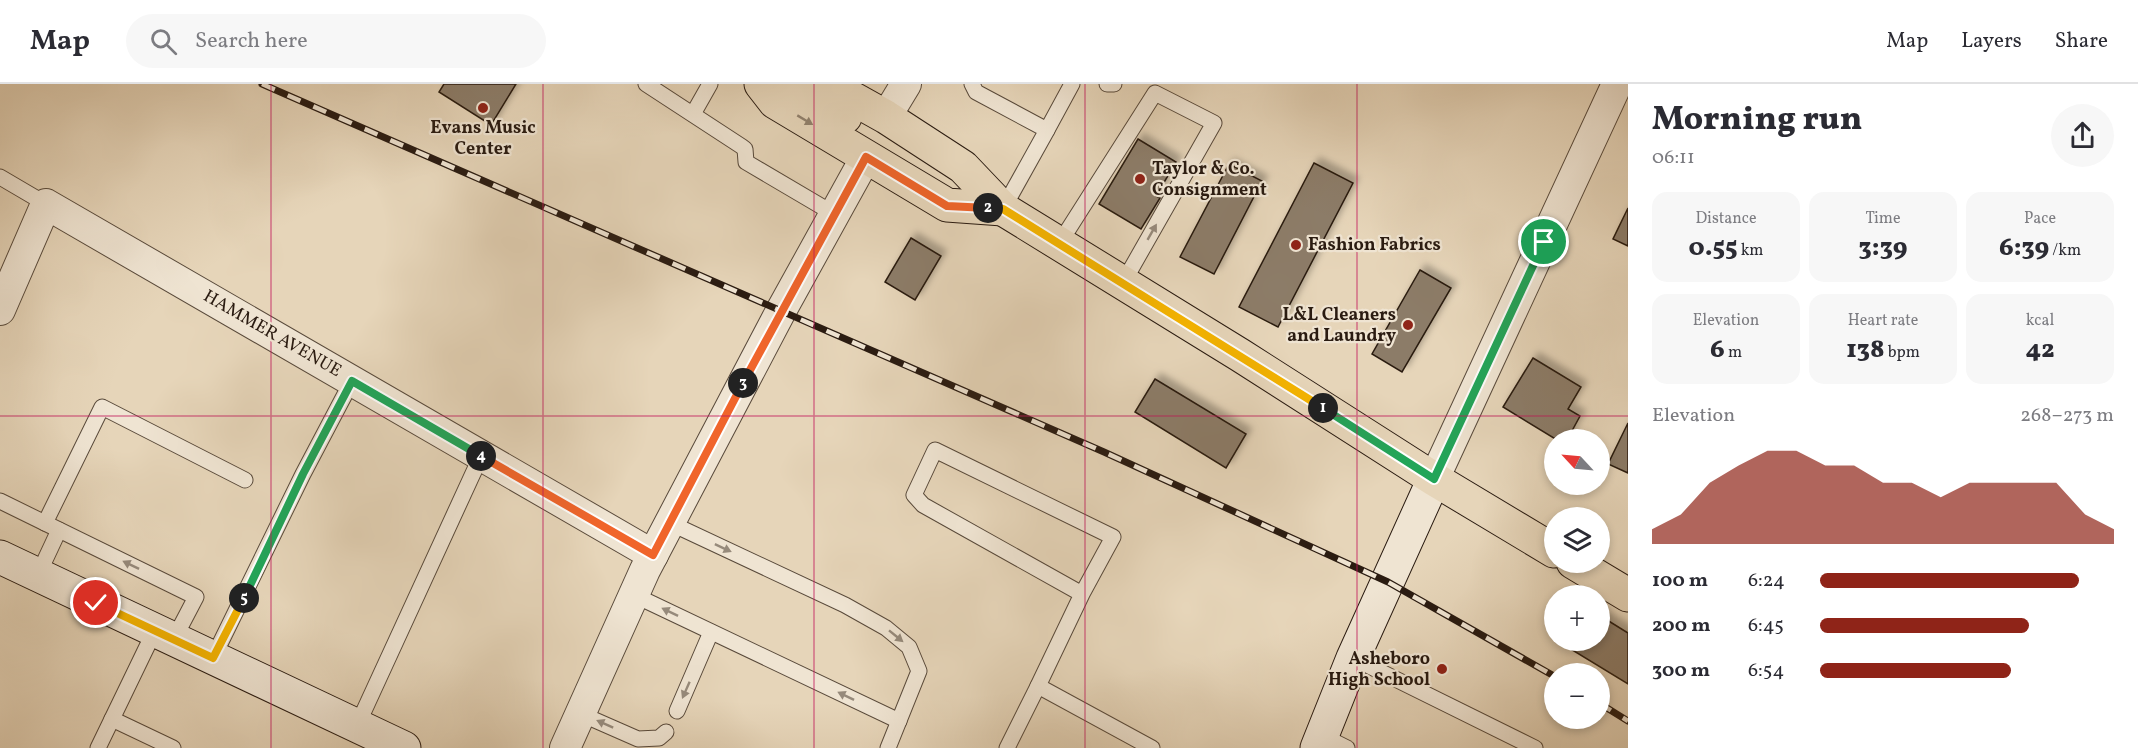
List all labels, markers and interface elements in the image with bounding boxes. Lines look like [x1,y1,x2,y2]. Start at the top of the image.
search box [126,14,546,68]
text: Map [30,22,90,61]
icon: search [147,25,180,58]
text: Search here [195,26,308,57]
text: Map [1886,27,1928,56]
text: Layers [1961,27,2022,56]
text: Share [2055,27,2108,56]
text: Morning run [1652,98,1862,144]
marker: Evans Music Center [476,101,490,115]
button: share [2051,104,2114,167]
one-way arrow [797,115,813,126]
place label: Evans Music Center [430,116,536,162]
text: 06:11 [1652,144,1695,172]
place label: Taylor & Co. Consignment [1152,157,1267,203]
marker: Taylor & Co. Consignment [1133,172,1147,186]
pin: 2 [973,193,1003,223]
text: 2 [984,197,992,219]
text: Distance [1695,208,1757,230]
text: Time [1865,208,1901,230]
text: Pace [2024,208,2056,230]
pin [1518,216,1569,267]
one-way arrow [1146,224,1157,240]
icon: arrive [1527,225,1560,258]
text: 0.55 [1688,230,1737,266]
text: 3:39 [1859,230,1907,266]
text: 6:39 [1999,230,2049,266]
place label: Fashion Fabrics [1308,233,1441,258]
marker: Fashion Fabrics [1289,238,1303,252]
text: km [1737,240,1764,262]
text: /km [2049,240,2081,262]
street label: HAMMER AVENUE [198,284,346,384]
place label: L&L Cleaners and Laundry [1282,303,1396,349]
text: Elevation [1693,310,1759,332]
text: Heart rate [1848,310,1918,332]
text: kcal [2026,310,2054,332]
marker: L&L Cleaners and Laundry [1401,318,1415,332]
text: 6 [1710,332,1725,368]
text: 138 [1846,332,1885,368]
text: 42 [2025,332,2055,368]
text: m [1725,342,1742,364]
text: bpm [1885,342,1920,364]
pin: 3 [728,368,758,398]
text: 3 [739,372,747,394]
pin: 1 [1308,393,1338,423]
text: 1 [1320,397,1326,419]
text: Elevation [1652,402,1735,430]
text: 268–273 m [2020,402,2114,430]
north arrow [1544,429,1610,495]
map controls [1544,429,1610,729]
pin: 4 [466,441,496,471]
text: 4 [476,445,486,467]
button: layers [1544,507,1610,573]
one-way arrow [714,543,731,552]
one-way arrow [122,561,139,570]
text: 100 m [1652,567,1708,595]
text: 6:24 [1748,567,1785,595]
pin [70,577,121,628]
pin: 5 [229,583,259,613]
button: + [1544,585,1610,651]
icon: check [79,586,112,619]
text: 5 [240,587,248,609]
one-way arrow [661,607,679,617]
text: 200 m [1652,612,1710,640]
text: 6:45 [1748,612,1784,640]
one-way arrow [888,630,904,643]
place label: Asheboro High School [1328,647,1430,693]
text: 300 m [1652,657,1710,685]
text: 6:54 [1748,657,1784,685]
marker: Asheboro High School [1435,662,1449,676]
button: − [1544,663,1610,729]
one-way arrow [681,682,690,699]
one-way arrow [837,692,854,701]
one-way arrow [596,720,613,729]

